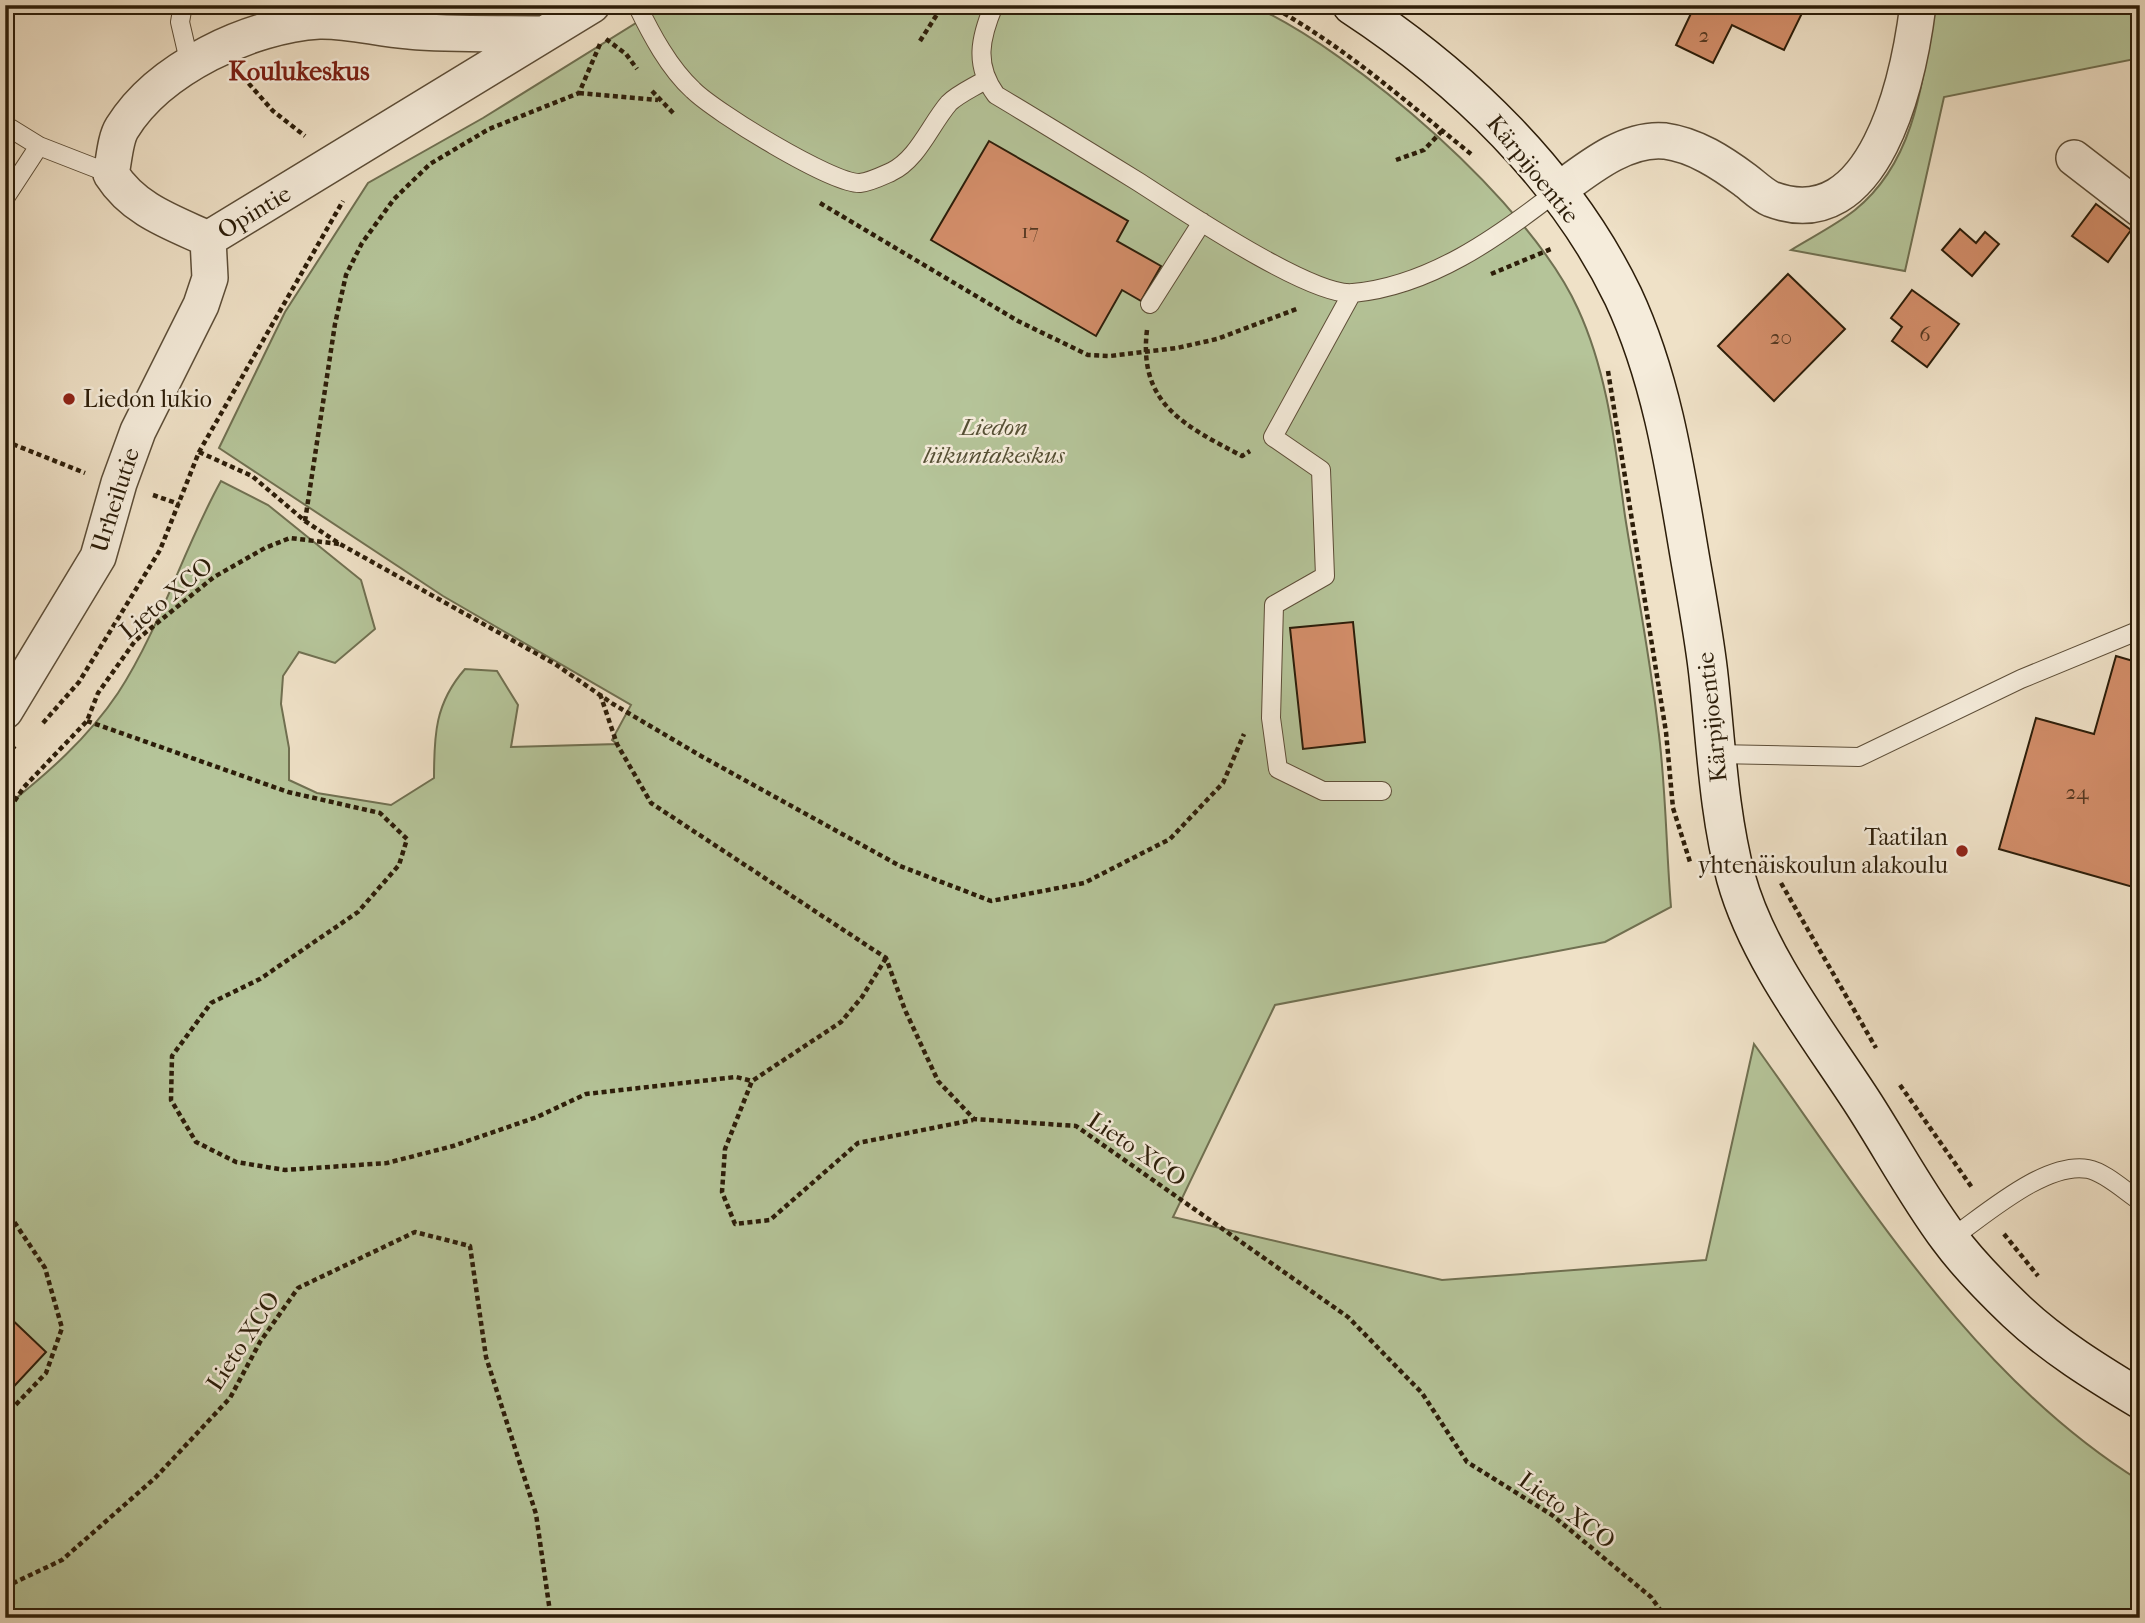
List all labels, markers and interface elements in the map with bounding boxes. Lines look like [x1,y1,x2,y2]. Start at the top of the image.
house number: 2 [1699,23,1710,47]
district label: Koulukeskus [228,56,370,87]
street label: Kärpijoentie [1481,109,1585,229]
street label: Opintie [212,179,296,245]
house number: 17 [1021,219,1039,243]
house number: 6 [1919,322,1931,346]
house number: 20 [1770,325,1792,349]
place label: Liedon lukio [83,385,212,413]
marker: Liedon lukio [61,391,77,407]
park label: Liedon liikuntakeskus [922,413,1065,469]
street label: Urheilutie [85,444,145,556]
street label: Lieto XCO [114,551,218,645]
street label: Kärpijoentie [1691,650,1733,784]
house number: 24 [2065,780,2089,804]
place label: Taatilan yhtenäiskoulun alakoulu [1698,823,1948,879]
marker: Taatilan yhtenäiskoulun alakoulu [1954,843,1970,859]
street label: Lieto XCO [1083,1106,1191,1192]
street label: Lieto XCO [201,1286,285,1396]
street label: Lieto XCO [1513,1466,1621,1554]

